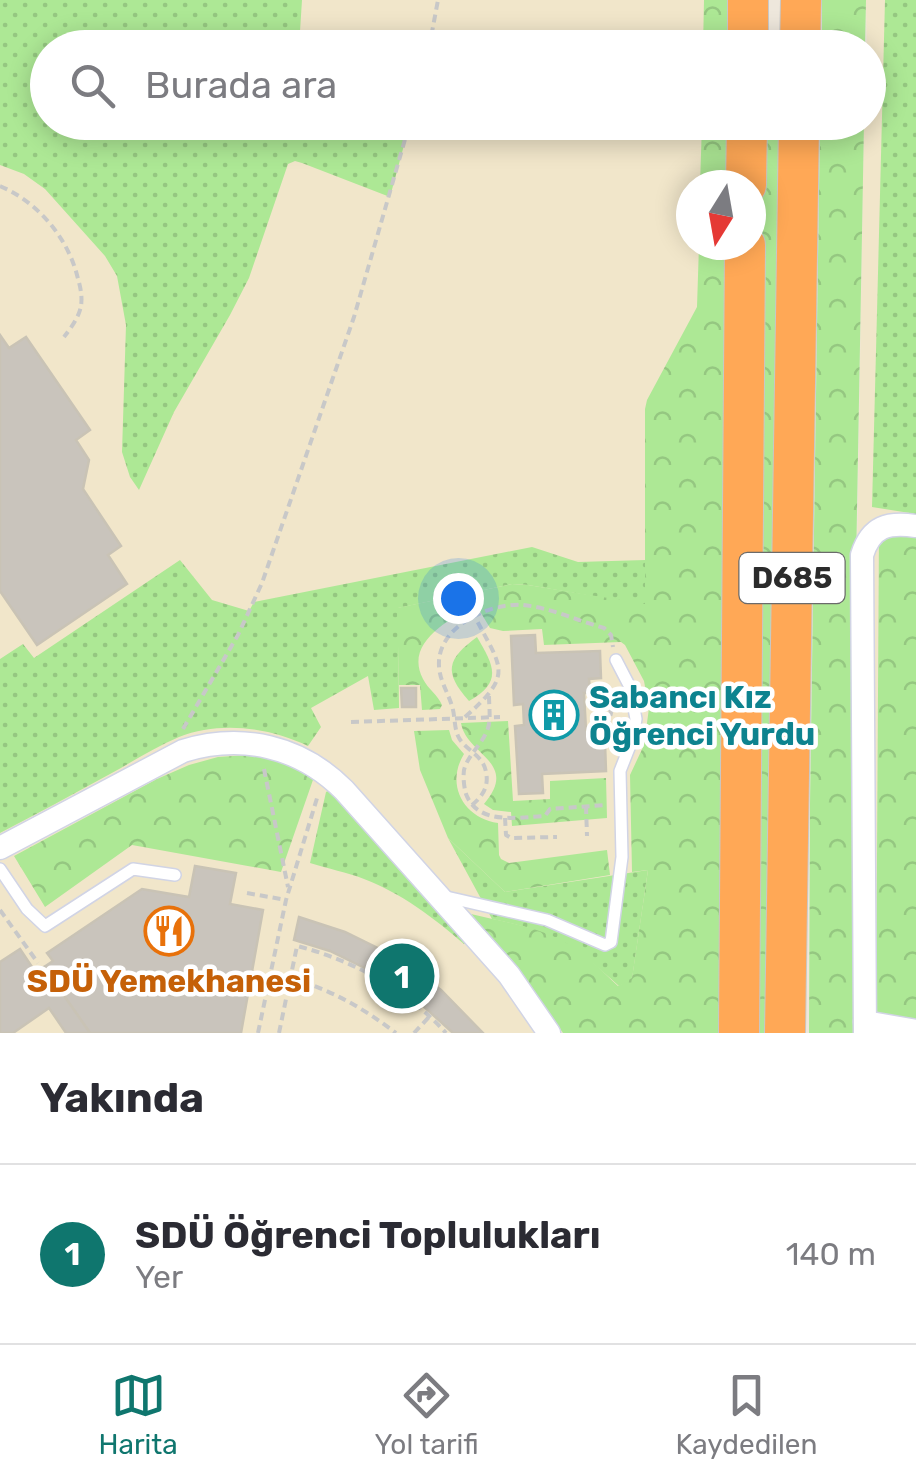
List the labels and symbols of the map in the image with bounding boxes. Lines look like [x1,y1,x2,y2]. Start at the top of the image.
north arrow [676,170,766,260]
road number: D685 [740,553,844,603]
your location [433,573,484,624]
place label: Sabancı Kız Öğrenci Yurdu [589,678,815,753]
building icon: Sabancı Kız Öğrenci Yurdu [528,689,580,741]
restaurant icon: SDÜ Yemekhanesi [143,905,195,957]
pin: 1 [370,938,434,1014]
place label: SDÜ Yemekhanesi [27,962,311,1000]

